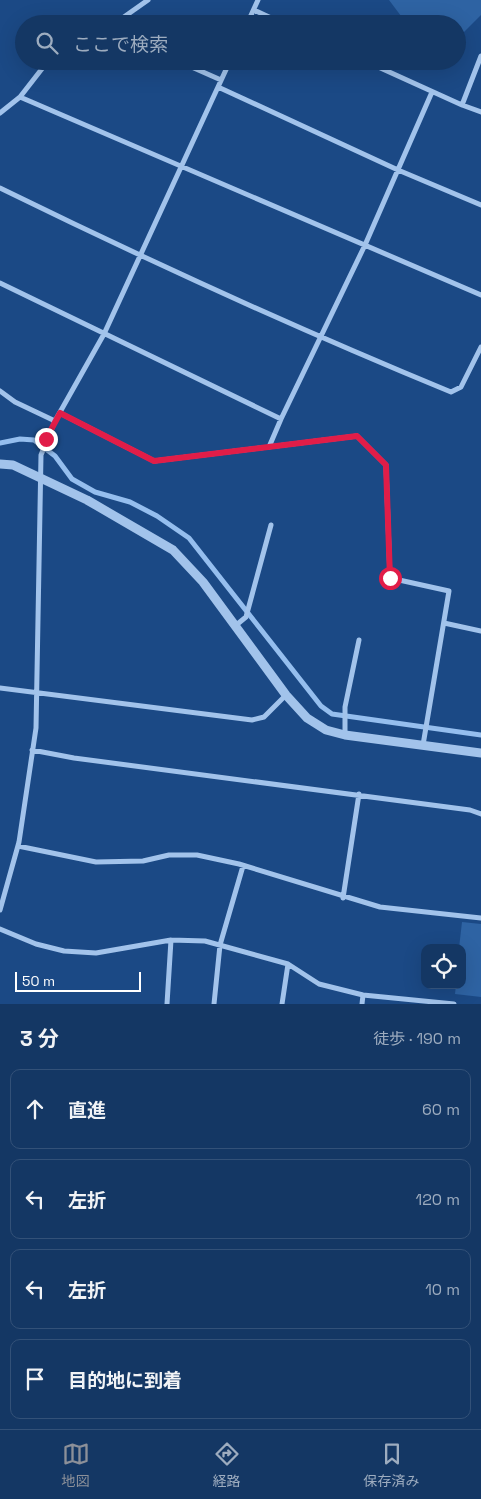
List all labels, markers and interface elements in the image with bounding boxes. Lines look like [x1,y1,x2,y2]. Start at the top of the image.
search box [15,15,466,70]
icon: search [33,29,61,57]
text: ここで検索 [73,32,168,57]
route end [35,428,58,451]
route start [379,567,402,590]
map controls [421,944,466,989]
button: locate [421,944,466,989]
scale bar [15,969,141,992]
text: 50 m [22,972,55,990]
text: 3 分 [20,1025,59,1052]
text: 徒歩 · 190 m [373,1028,461,1049]
icon: ahead [21,1095,49,1123]
text: 直進 [68,1098,106,1123]
text: 60 m [422,1099,460,1120]
icon: left [21,1185,49,1213]
text: 左折 [68,1188,106,1213]
text: 120 m [416,1189,460,1210]
icon: left [21,1275,49,1303]
text: 左折 [68,1278,106,1303]
text: 10 m [425,1279,460,1300]
icon: arrive [21,1365,49,1393]
text: 目的地に到着 [68,1368,182,1393]
tab: 地図 [62,1440,90,1490]
tab: 経路 [213,1440,241,1490]
tab: 保存済み [364,1440,420,1490]

